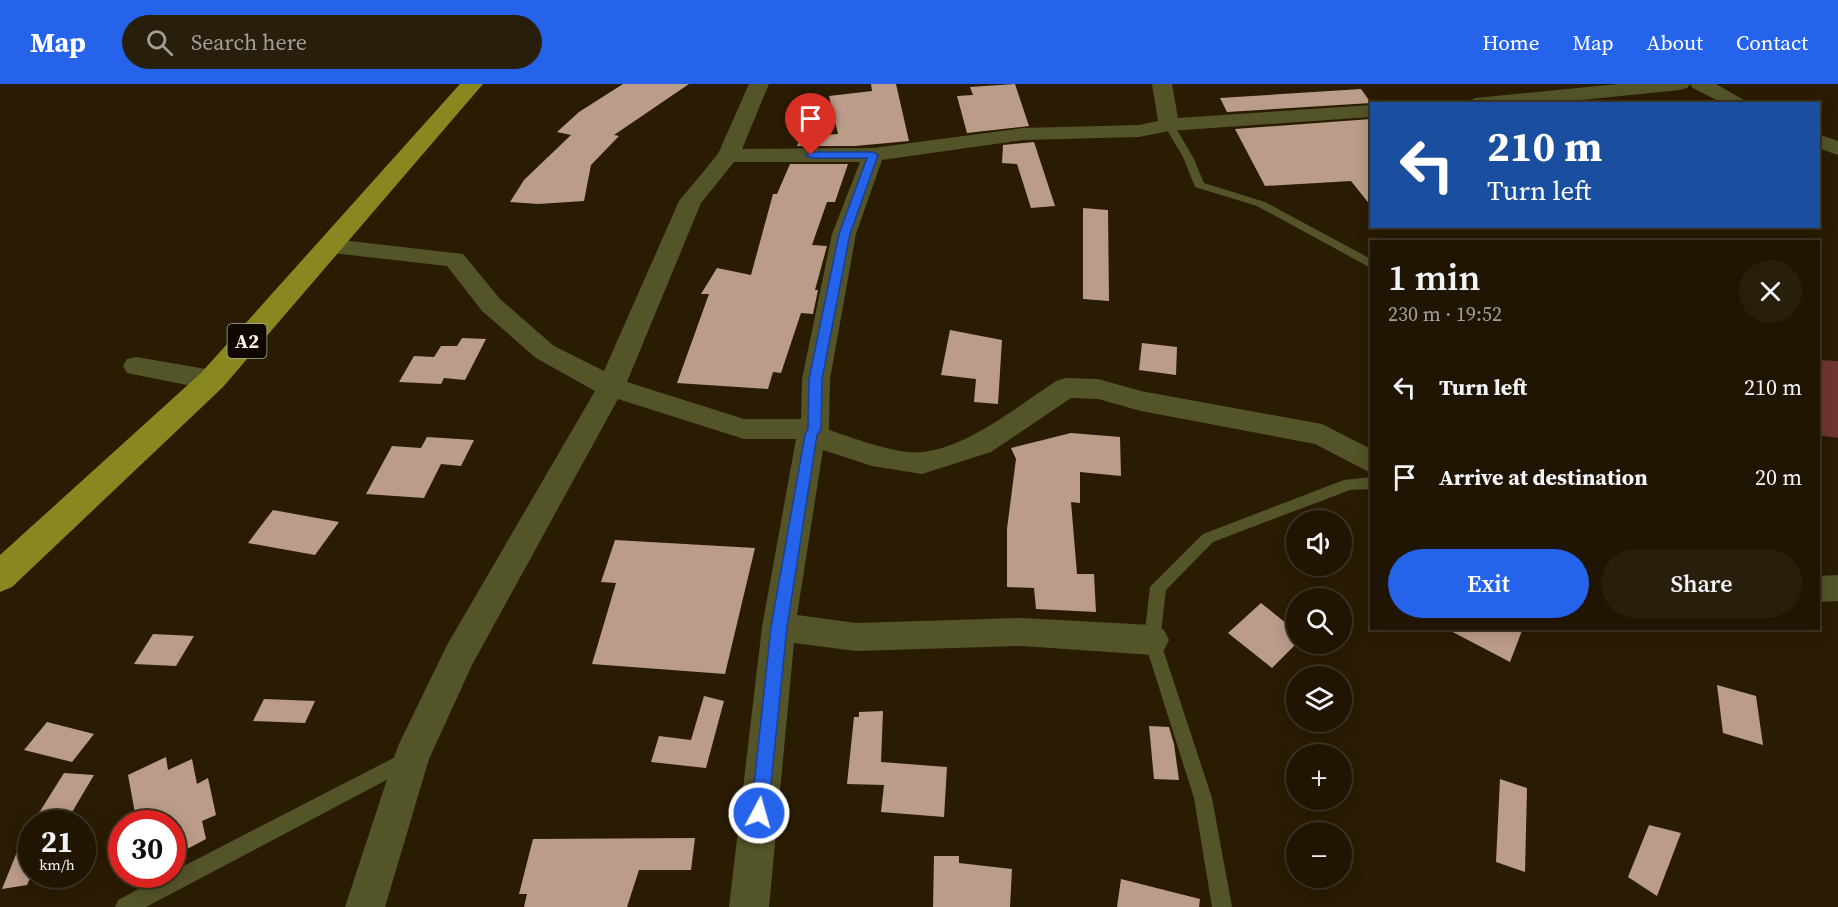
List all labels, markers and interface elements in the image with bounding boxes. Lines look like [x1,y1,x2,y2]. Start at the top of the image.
search box [122,15,542,69]
text: Map [30,23,86,61]
icon: search [143,26,176,59]
text: Search here [191,27,307,57]
text: Home [1482,28,1540,57]
text: Map [1573,28,1614,57]
text: About [1647,28,1703,57]
text: Contact [1736,28,1808,57]
pin [785,93,836,155]
icon: arrive [794,102,827,135]
text: 210 m [1487,117,1602,175]
icon: left [1388,126,1466,204]
text: Turn left [1487,172,1591,209]
text: 1 min [1388,253,1480,302]
button: close [1739,260,1802,323]
text: 230 m · 19:52 [1388,300,1502,328]
road number: A2 [228,324,266,358]
icon: left [1388,371,1421,404]
text: Turn left [1439,372,1527,402]
text: 210 m [1744,372,1802,402]
icon: arrive [1388,461,1421,494]
text: Arrive at destination [1439,462,1648,492]
text: 20 m [1755,462,1802,492]
map controls [1286,510,1352,888]
button: sound [1286,510,1352,576]
button: Exit [1388,549,1589,618]
button: Share [1601,549,1802,618]
button: search [1286,588,1352,654]
button: layers [1286,666,1352,732]
button: + [1286,744,1352,810]
position arrow [727,781,791,845]
speed limit sign: 30 [108,810,186,888]
text: 21 [41,821,73,862]
button: − [1286,822,1352,888]
text: km/h [39,854,75,875]

